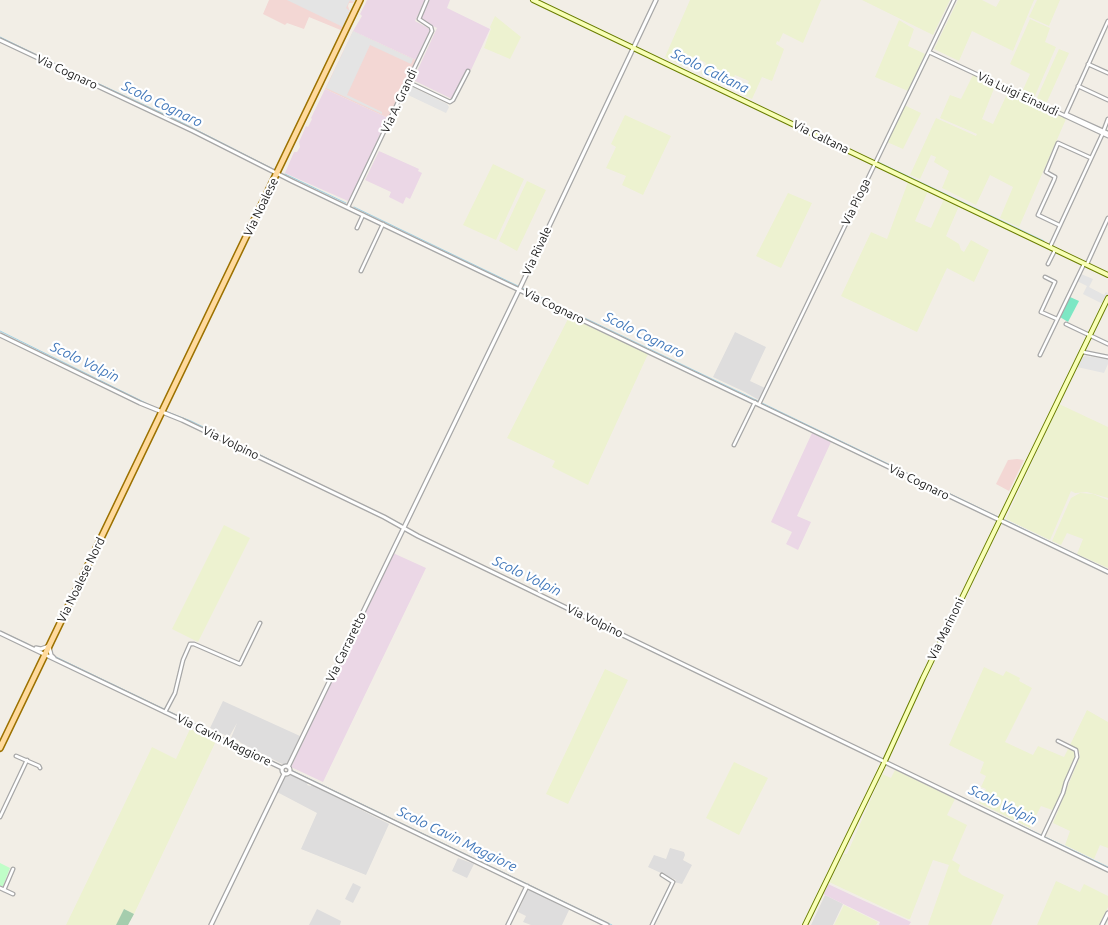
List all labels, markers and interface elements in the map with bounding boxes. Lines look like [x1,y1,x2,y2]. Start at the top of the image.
water label: Scolo Caltana [669,45,751,97]
street label: Via Cognaro [34,52,100,92]
street label: Via A. Grandi [378,67,420,135]
street label: Via Luigi Einaudi [975,69,1061,119]
water label: Scolo Cognaro [119,77,205,131]
street label: Via Caltana [791,117,851,157]
street label: Via Noalese [241,175,281,239]
street label: Via Pioga [839,176,873,228]
street label: Via Rivale [519,224,555,278]
street label: Via Cognaro [521,285,587,327]
water label: Scolo Cognaro [601,308,687,362]
water label: Scolo Volpin [48,338,122,386]
street label: Via Volpino [200,423,262,463]
street label: Via Cognaro [886,461,952,503]
street label: Via Noalese Nord [54,535,108,625]
water label: Scolo Volpin [490,552,564,600]
street label: Via Marinoni [925,595,967,663]
street label: Via Volpino [564,601,626,641]
street label: Via Carraretto [323,610,369,684]
street label: Via Cavin Maggiore [174,711,274,769]
water label: Scolo Volpin [966,781,1040,829]
water label: Scolo Cavin Maggiore [394,803,520,875]

